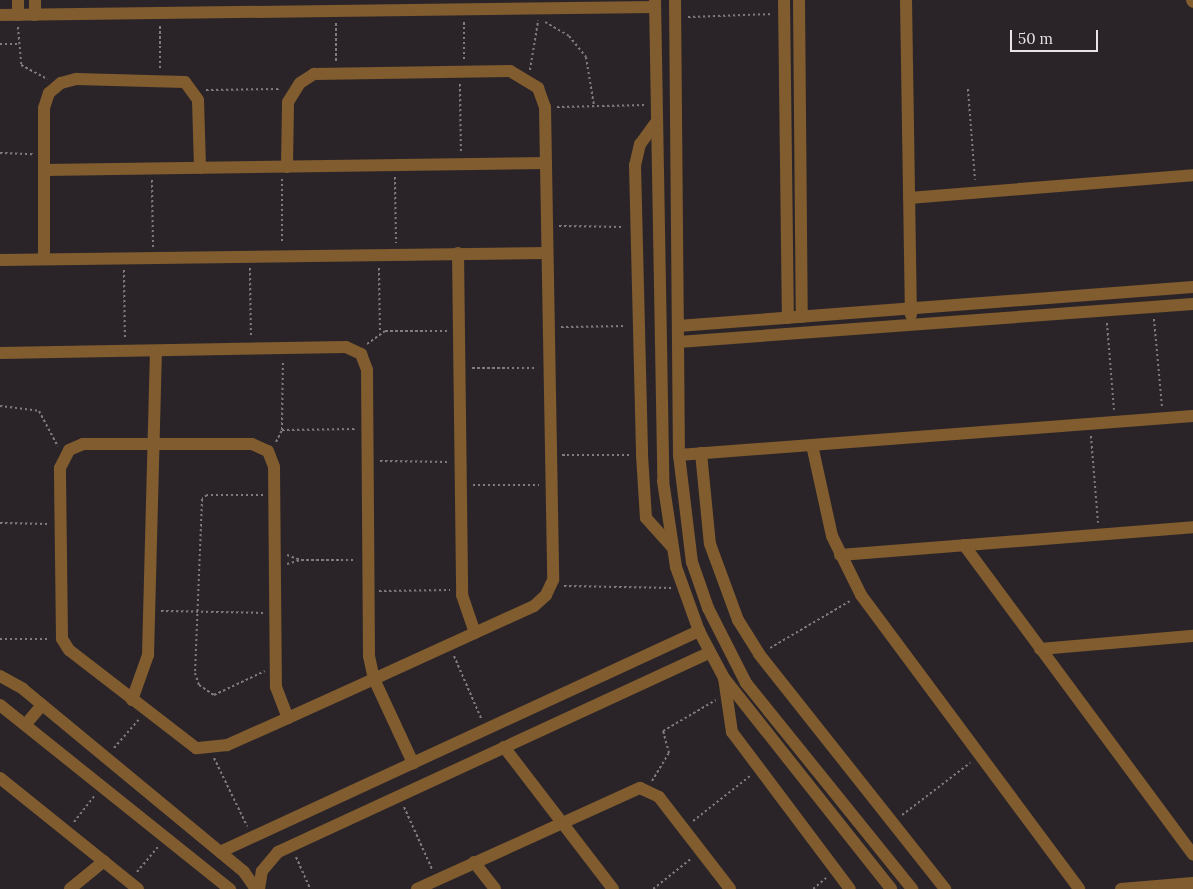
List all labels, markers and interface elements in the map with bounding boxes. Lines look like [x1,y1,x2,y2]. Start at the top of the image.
scale bar [1013,20,1100,52]
text: 50 m [1018,29,1053,48]

